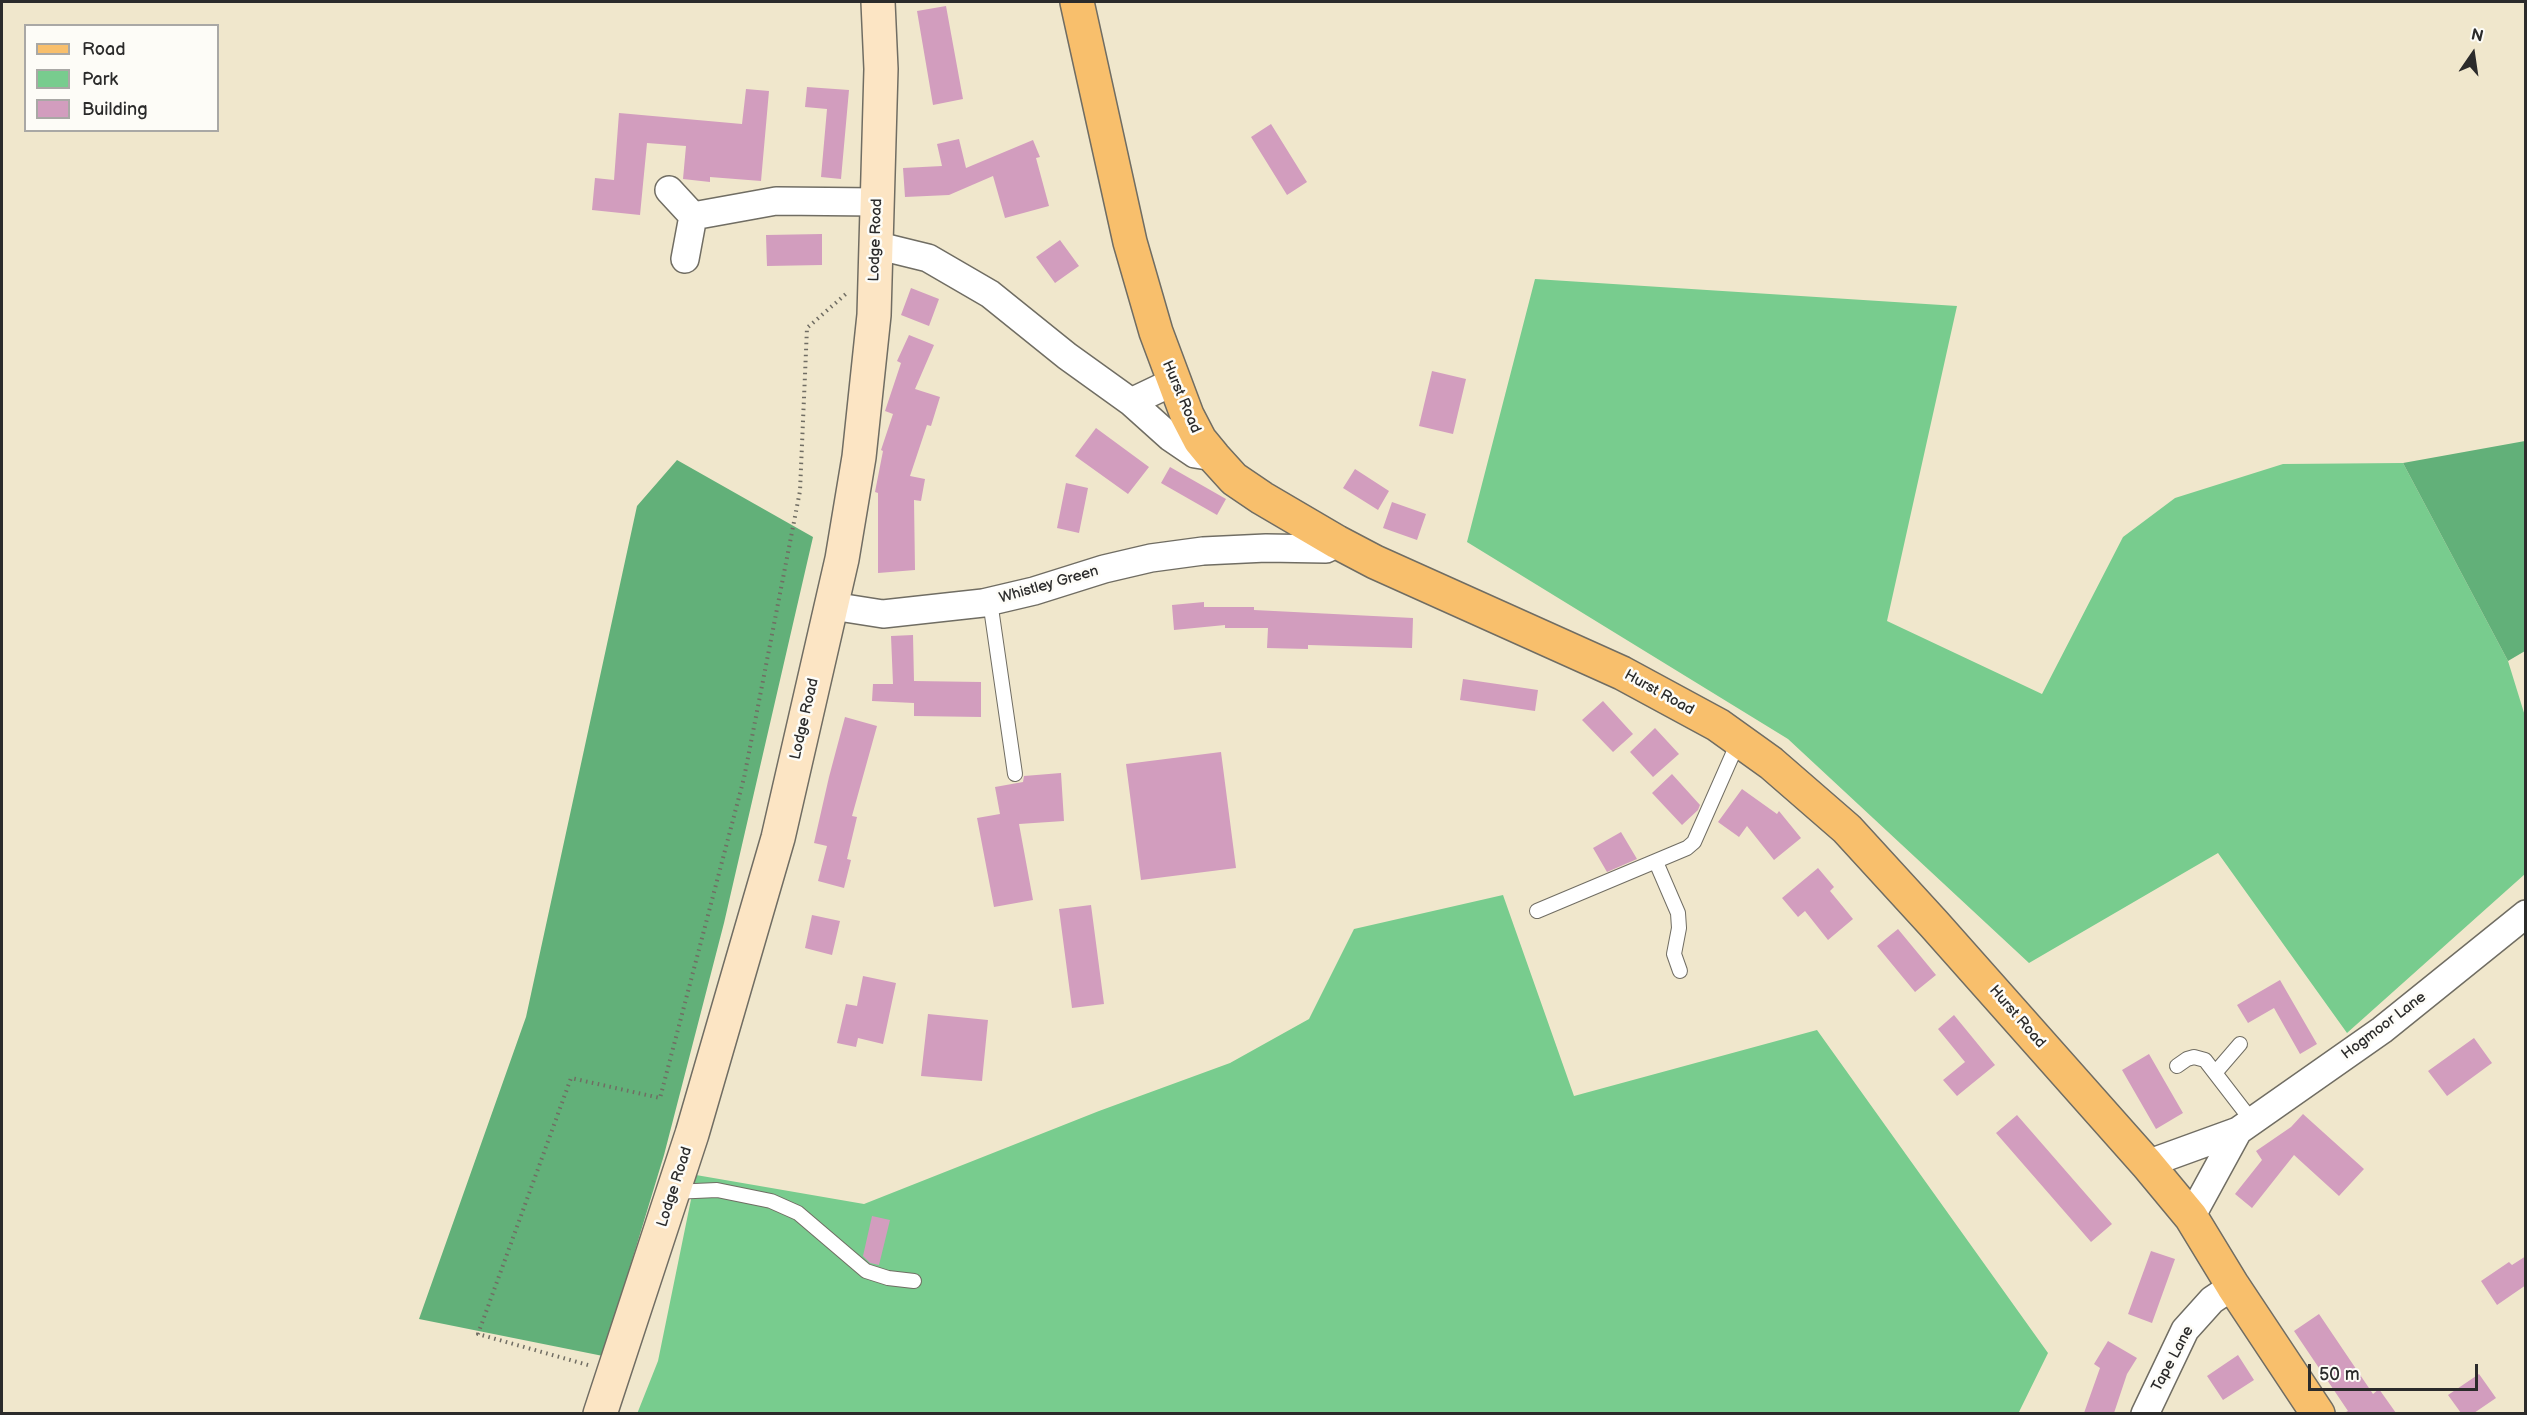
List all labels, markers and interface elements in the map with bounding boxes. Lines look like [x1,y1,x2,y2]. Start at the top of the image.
legend [24,24,219,132]
north arrow [2443,24,2503,84]
text: N [2469,25,2485,47]
text: Road [82,39,126,60]
text: Park [82,69,118,90]
text: Building [82,99,148,120]
street label: Lodge Road [866,198,886,282]
street label: Hurst Road [1158,358,1204,436]
street label: Whistley Green [997,562,1101,608]
street label: Hurst Road [1621,666,1697,720]
street label: Lodge Road [787,676,823,762]
street label: Hurst Road [1985,982,2049,1052]
street label: Hogmoor Lane [2338,988,2430,1064]
street label: Lodge Road [654,1145,696,1229]
street label: Tape Lane [2148,1323,2198,1395]
scale bar [2311,1352,2480,1390]
text: 50 m [2319,1364,2360,1385]

